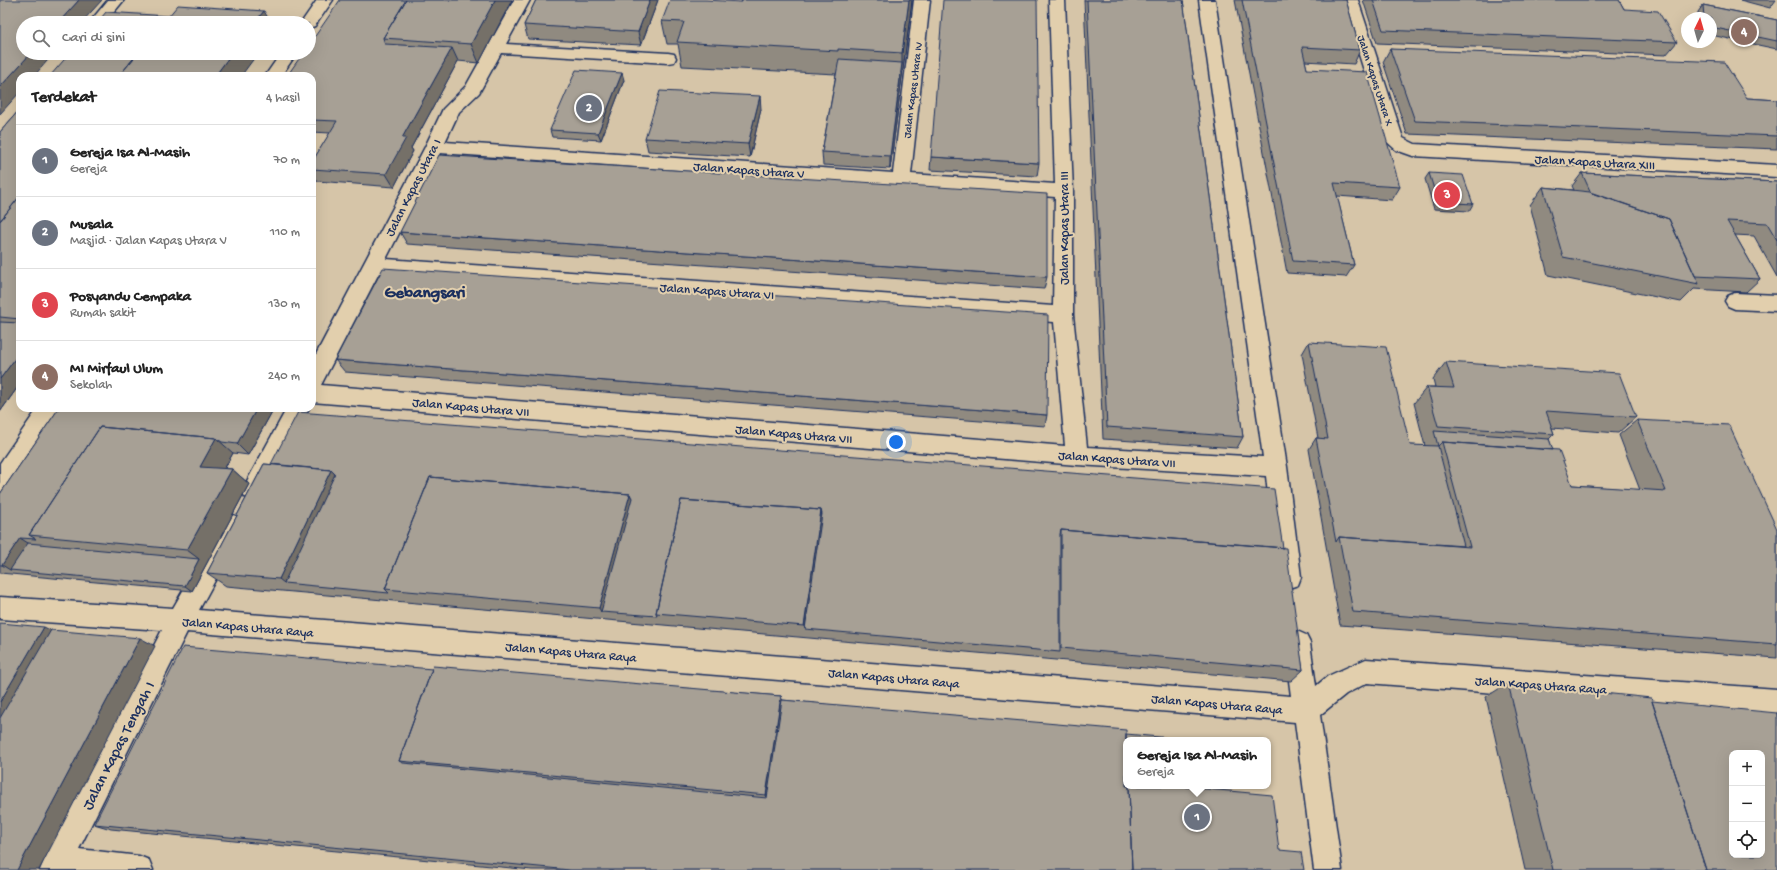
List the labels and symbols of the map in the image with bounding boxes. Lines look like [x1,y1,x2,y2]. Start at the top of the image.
north arrow [1681,12,1717,48]
pin: 4 [1731,17,1757,47]
street label: Jalan Kapas Utara X [1354,34,1395,128]
street label: Jalan Kapas Utara IV [902,41,926,139]
pin: 2 [576,93,602,123]
street label: Jalan Kapas Utara I [383,137,445,239]
street label: Jalan Kapas Utara XIII [1534,153,1655,174]
street label: Jalan Kapas Utara V [693,160,805,183]
street label: Jalan Kapas Utara III [1058,171,1073,285]
pin: 3 [1434,180,1460,210]
street label: Jalan Kapas Utara VI [659,281,774,304]
district label: Gebangsari [384,284,466,304]
street label: Jalan Kapas Utara VII [412,396,530,421]
street label: Jalan Kapas Utara VII [735,423,853,448]
your location [886,432,906,452]
street label: Jalan Kapas Utara VII [1058,449,1176,472]
street label: Jalan Kapas Utara Raya [181,615,315,642]
street label: Jalan Kapas Utara Raya [504,640,638,667]
street label: Jalan Kapas Utara Raya [827,666,961,693]
street label: Jalan Kapas Utara Raya [1475,674,1608,699]
street label: Jalan Kapas Tengah I [80,679,161,814]
street label: Jalan Kapas Utara Raya [1150,692,1284,719]
pin: 1 [1184,802,1210,832]

